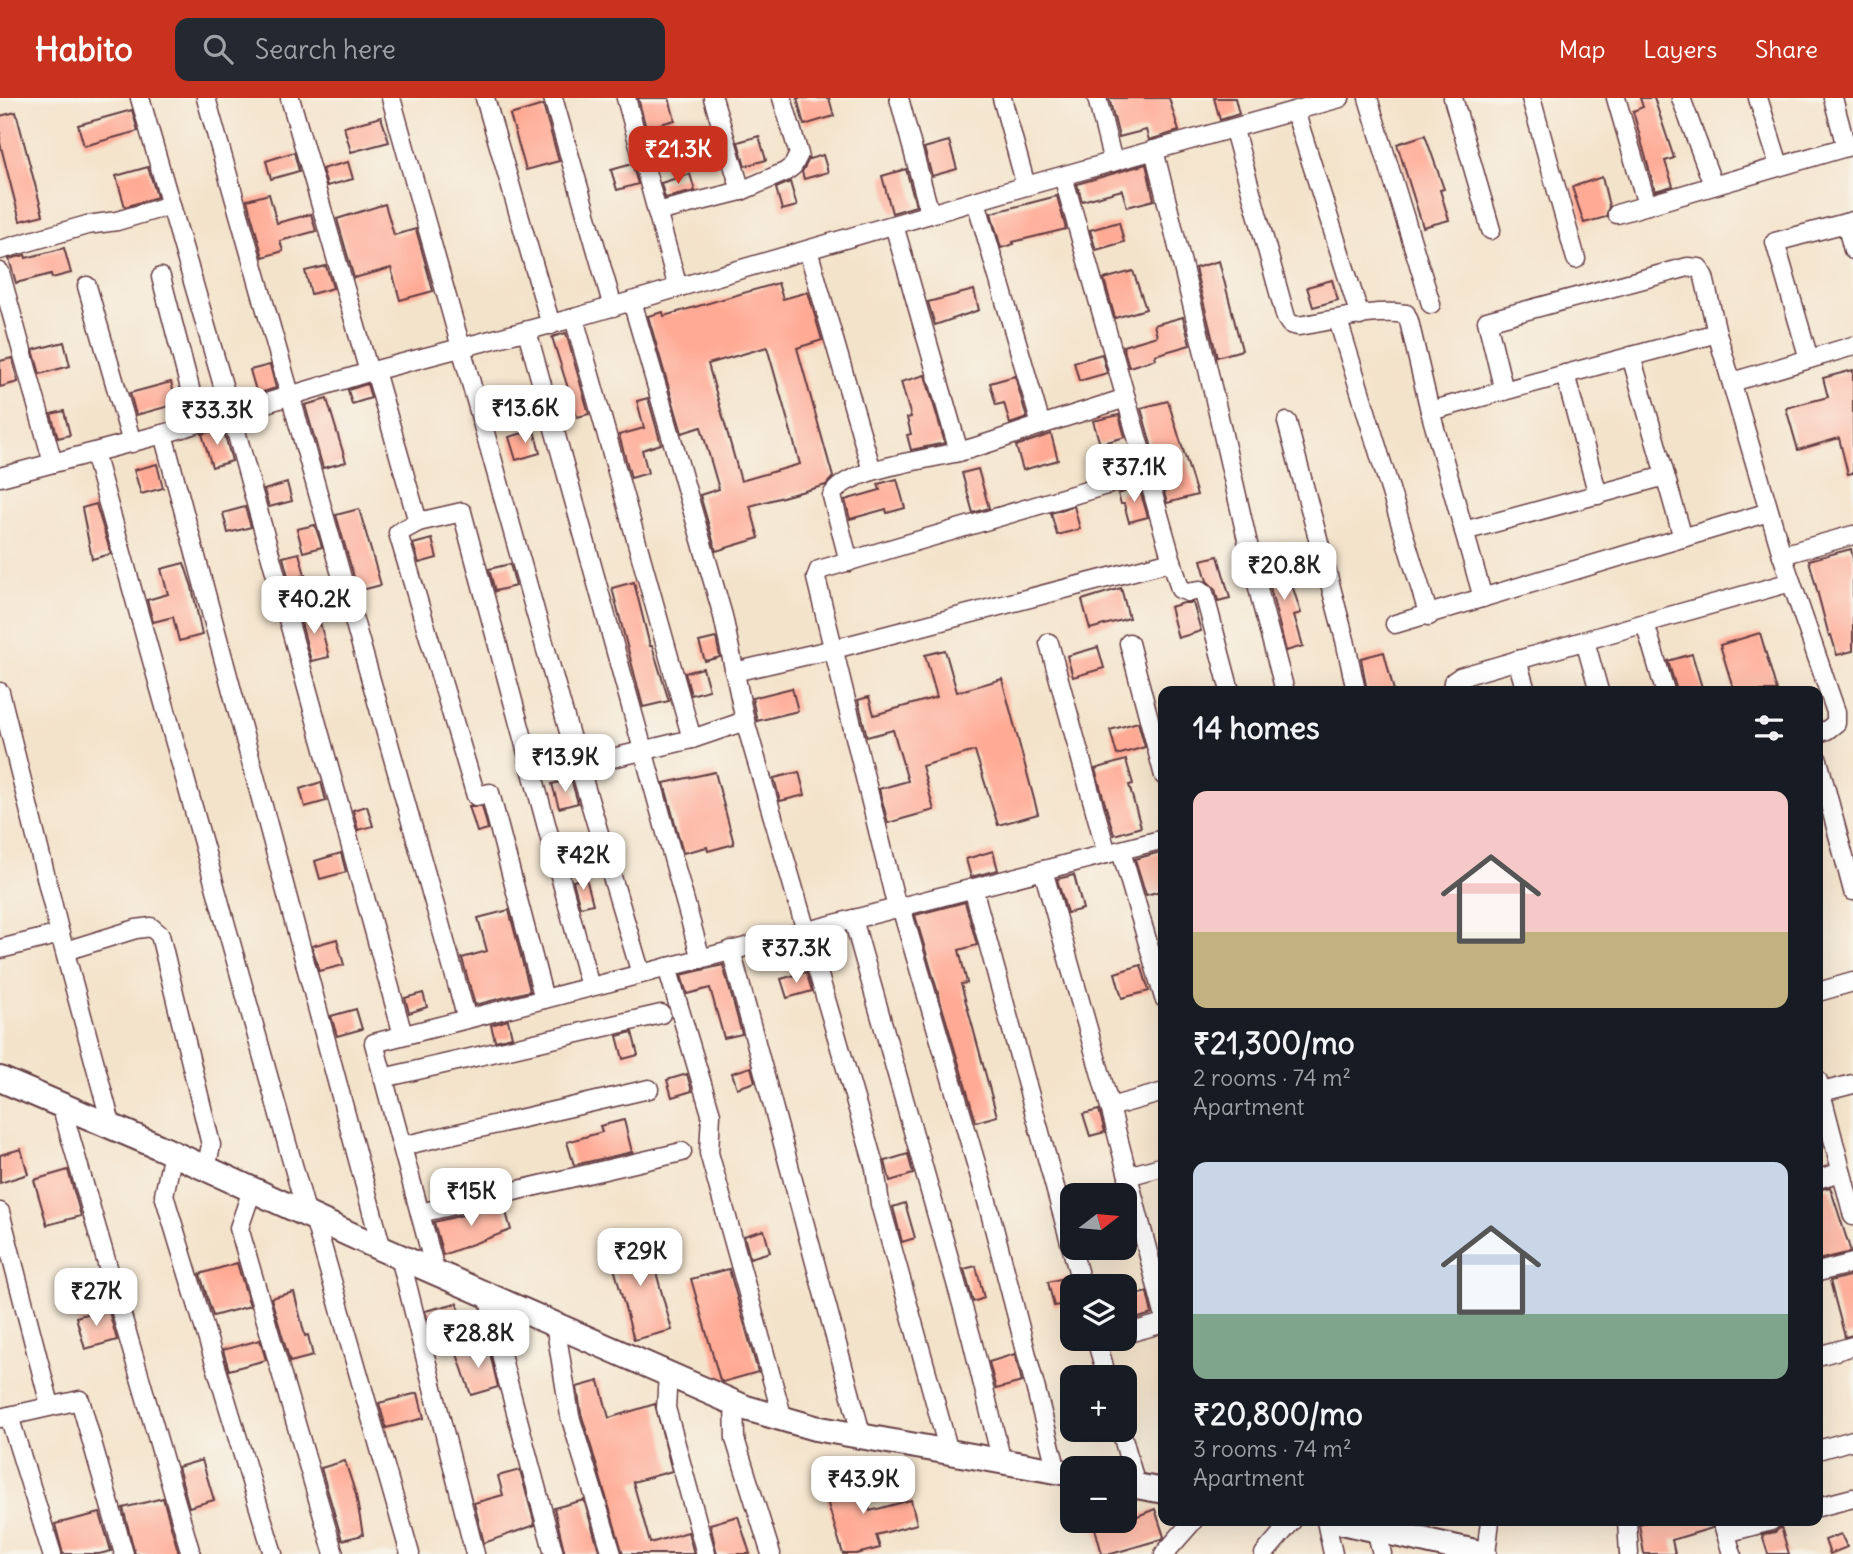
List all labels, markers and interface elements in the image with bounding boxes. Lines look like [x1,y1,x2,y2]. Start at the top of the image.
search box [175,18,665,81]
text: Habito [35,28,133,70]
icon: search [199,30,237,68]
text: Search here [255,33,396,66]
text: Map [1559,34,1605,64]
text: Layers [1643,34,1717,64]
text: Share [1755,34,1818,64]
pin: ₹21.3K [621,126,735,186]
text: ₹21.3K [645,134,711,163]
pin: ₹13.6K [468,386,582,445]
pin: ₹33.3K [160,388,274,447]
text: ₹13.6K [491,393,559,422]
text: ₹33.3K [181,395,253,424]
pin: ₹37.1K [1077,444,1191,504]
text: ₹37.1K [1102,452,1166,481]
pin: ₹20.8K [1227,542,1341,602]
text: ₹20.8K [1247,550,1321,579]
pin: ₹40.2K [257,576,371,636]
text: ₹40.2K [277,584,351,613]
text: 14 homes [1193,709,1320,747]
icon: filters [1750,709,1788,747]
pin: ₹13.9K [508,734,622,794]
text: ₹13.9K [531,742,599,771]
pin: ₹42K [542,832,624,892]
icon: home [1428,836,1554,962]
text: ₹42K [556,840,610,869]
pin: ₹37.3K [739,926,853,985]
text: ₹37.3K [761,933,831,962]
text: ₹21,300/mo [1193,1024,1355,1062]
text: 2 rooms · 74 m² [1193,1063,1351,1092]
text: Apartment [1193,1092,1305,1121]
pin: ₹15K [430,1168,512,1228]
text: ₹15K [446,1176,496,1205]
north arrow [1060,1183,1138,1260]
map controls [1060,1183,1137,1533]
icon: home [1428,1207,1554,1333]
pin: ₹29K [599,1228,681,1288]
text: ₹29K [613,1236,667,1265]
pin: ₹27K [55,1268,137,1328]
button: layers [1060,1274,1137,1351]
text: ₹27K [70,1276,122,1305]
pin: ₹28.8K [421,1310,535,1370]
text: ₹28.8K [442,1318,514,1347]
button: + [1060,1365,1137,1442]
text: ₹20,800/mo [1193,1395,1363,1433]
text: 3 rooms · 74 m² [1193,1434,1352,1463]
pin: ₹43.9K [806,1456,920,1516]
button: − [1060,1456,1137,1533]
text: Apartment [1193,1463,1305,1492]
text: ₹43.9K [827,1464,899,1493]

